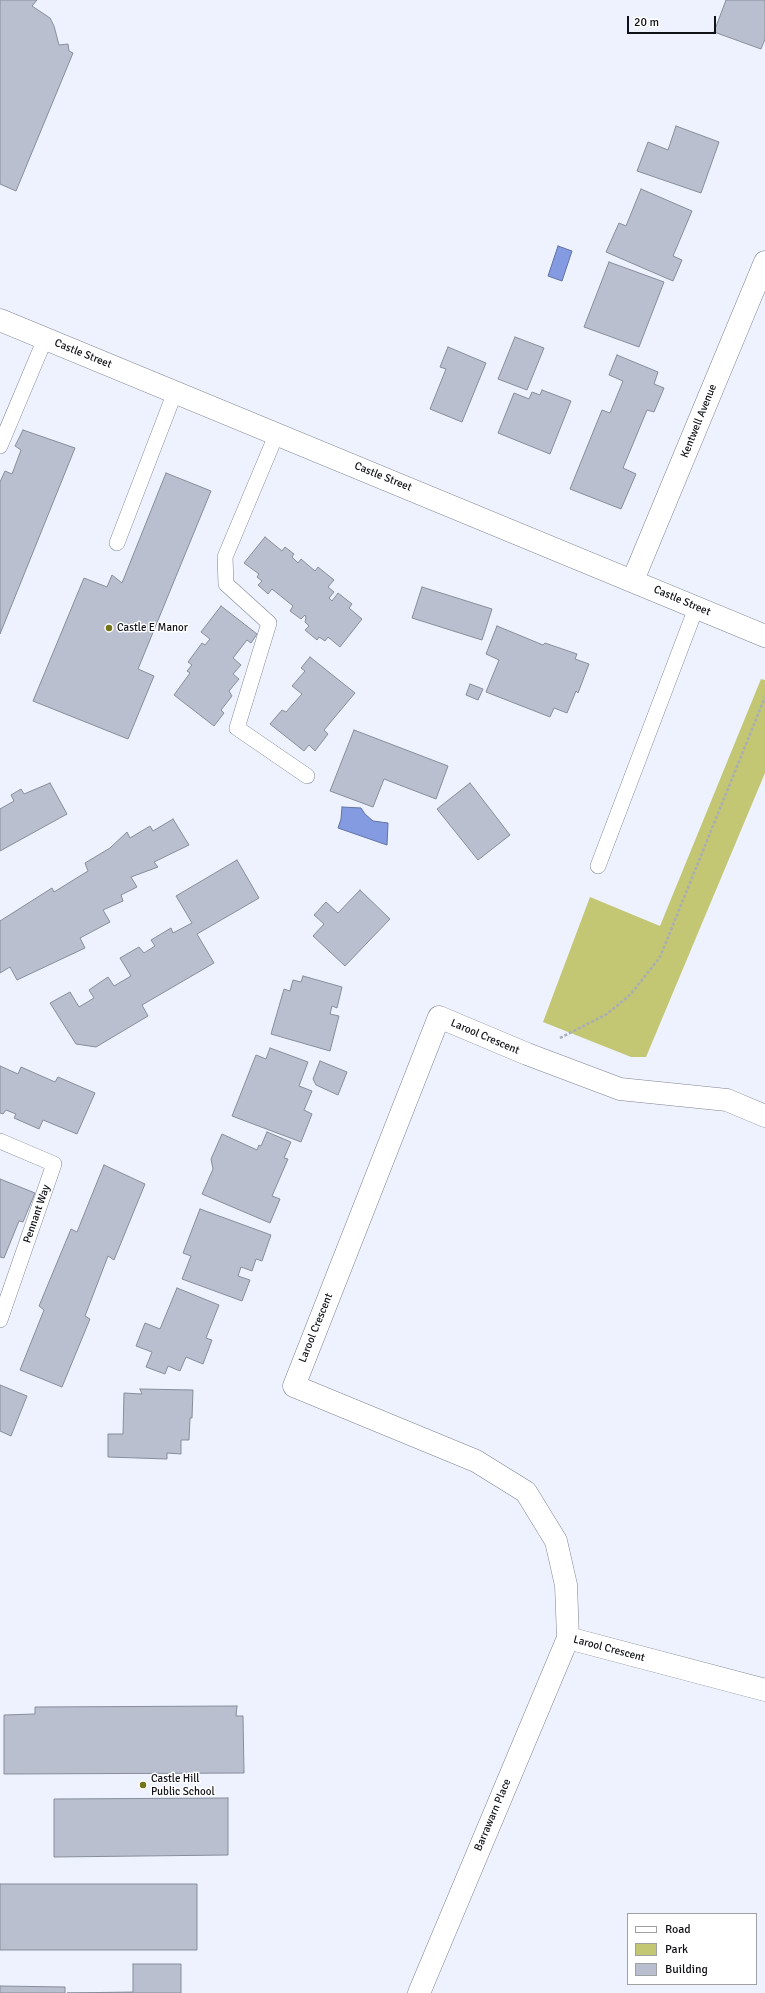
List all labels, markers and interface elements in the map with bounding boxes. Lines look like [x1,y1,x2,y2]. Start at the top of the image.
scale bar [629,8,718,34]
text: 20 m [634,15,659,30]
street label: Castle Street [52,337,114,371]
street label: Kentwell Avenue [678,382,720,460]
street label: Castle Street [352,460,414,494]
street label: Castle Street [652,583,712,619]
place label: Castle E Manor [117,621,188,635]
marker: Castle E Manor [104,623,114,633]
street label: Larool Crescent [449,1017,521,1057]
street label: Pennant Way [21,1183,53,1245]
street label: Larool Crescent [296,1291,336,1365]
street label: Larool Crescent [572,1633,646,1665]
place label: Castle Hill Public School [151,1772,215,1798]
street label: Barrawarn Place [472,1777,514,1853]
marker: Castle Hill Public School [138,1780,148,1790]
legend [627,1913,757,1985]
text: Road [665,1922,691,1937]
text: Park [665,1942,688,1957]
text: Building [665,1962,708,1977]

